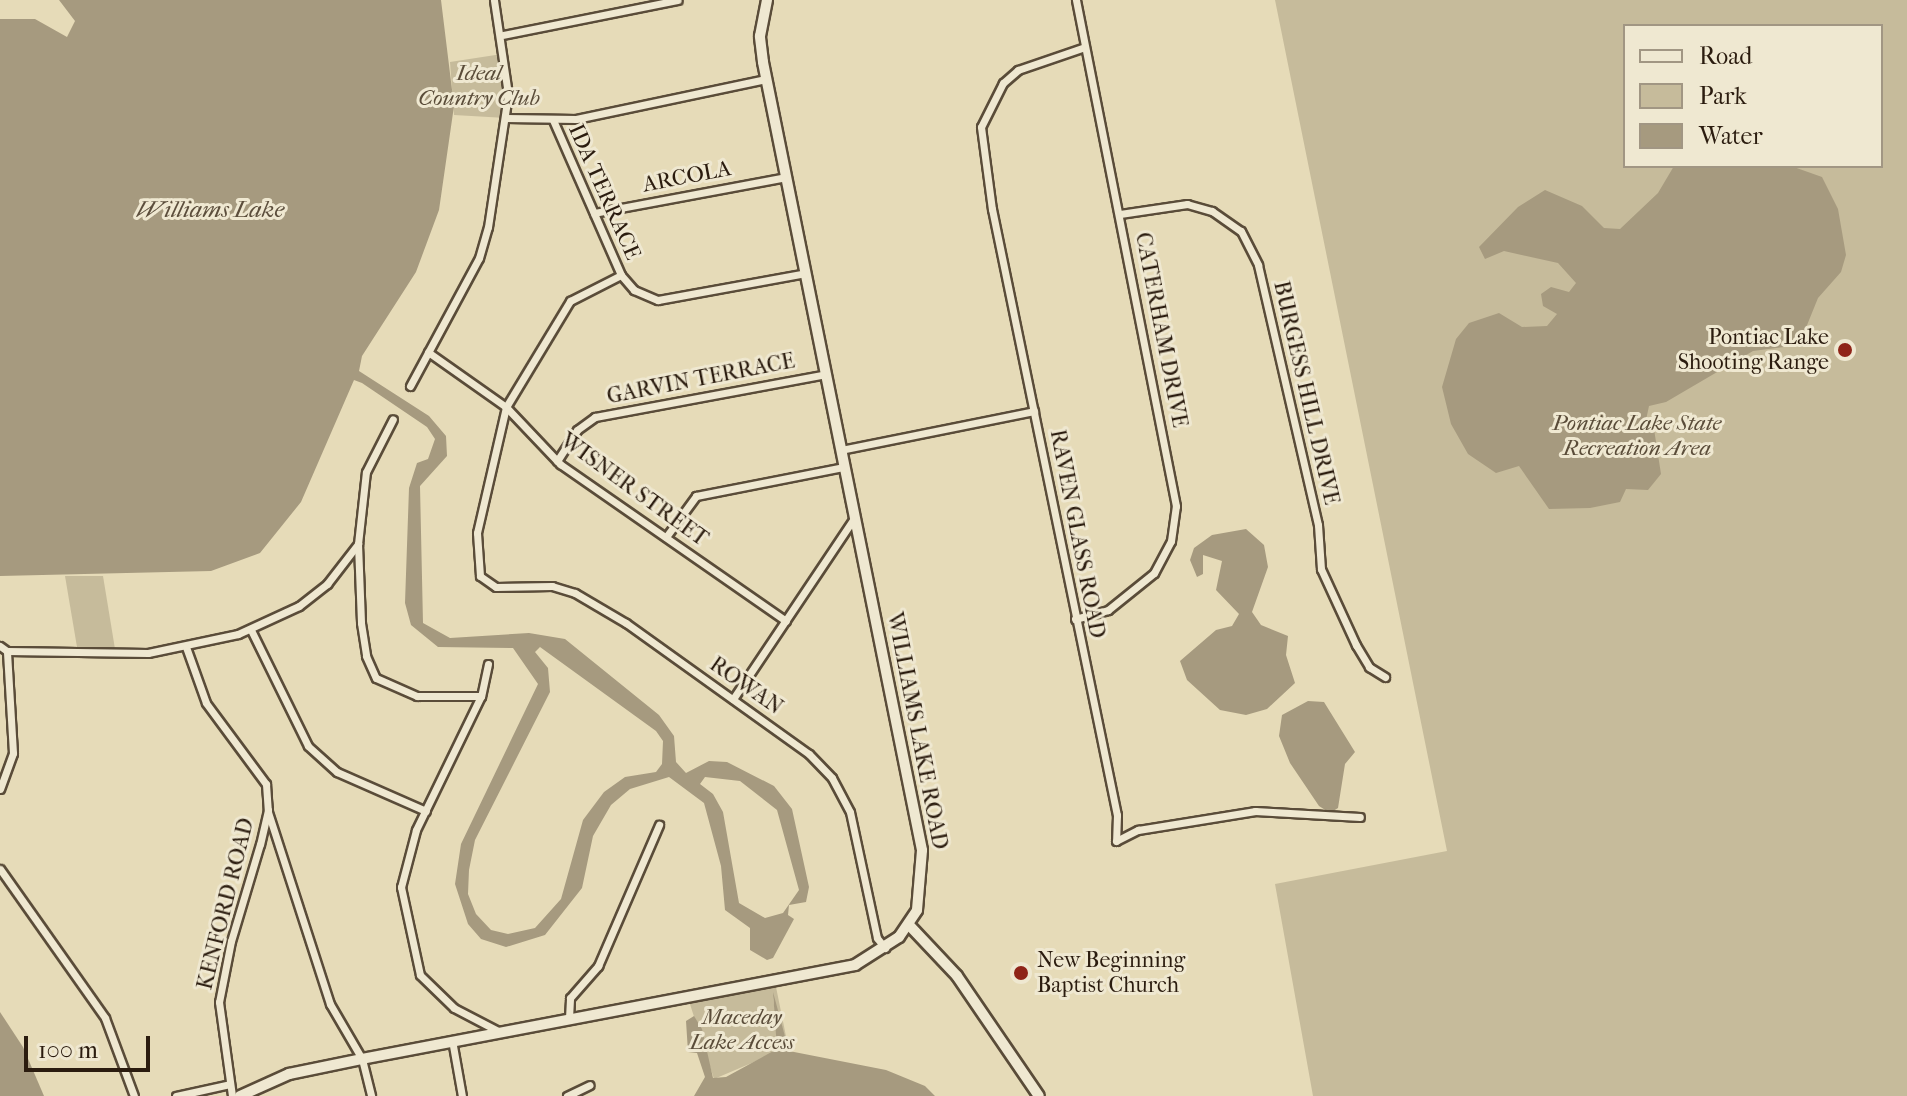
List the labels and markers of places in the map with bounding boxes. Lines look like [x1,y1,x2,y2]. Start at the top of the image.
place label: Pontiac Lake Shooting Range [1678,324,1829,376]
marker: Pontiac Lake Shooting Range [1836,341,1854,359]
place label: New Beginning Baptist Church [1037,947,1185,998]
marker: New Beginning Baptist Church [1012,964,1030,982]

